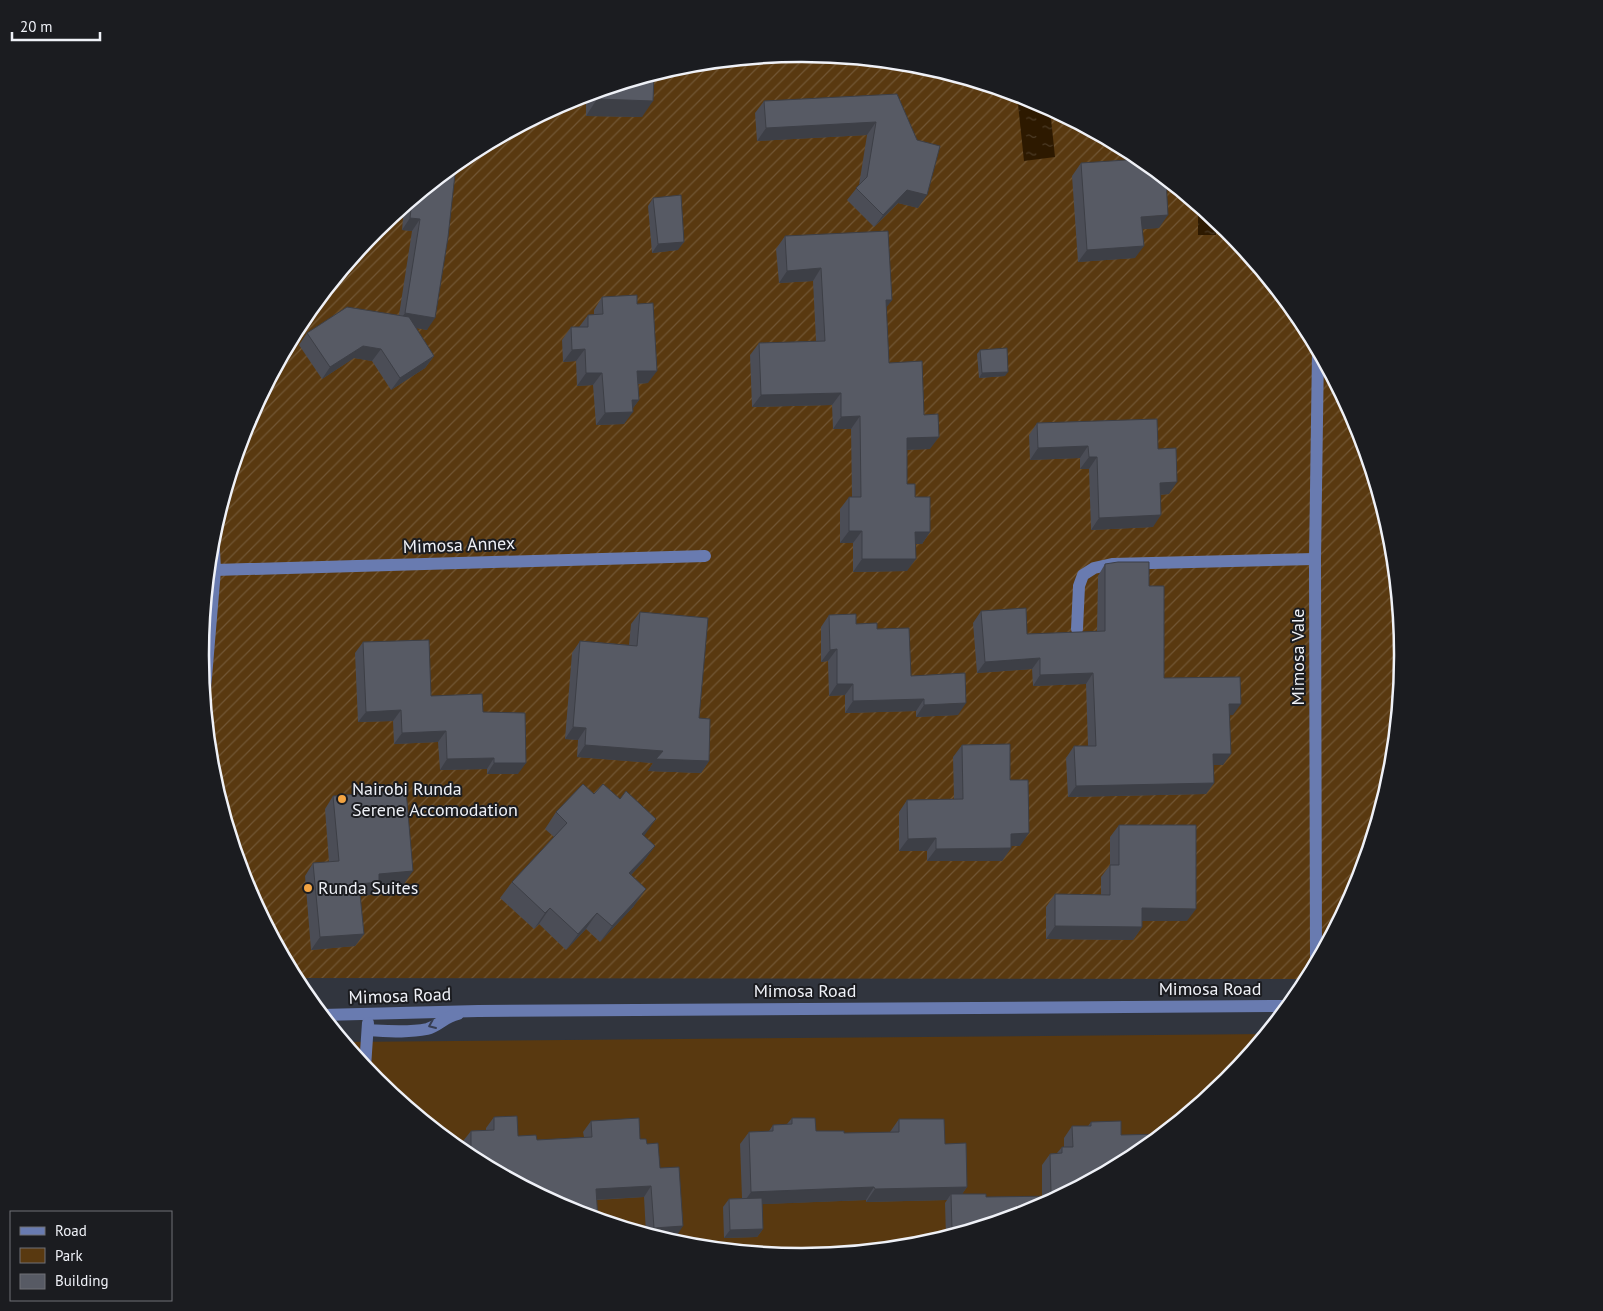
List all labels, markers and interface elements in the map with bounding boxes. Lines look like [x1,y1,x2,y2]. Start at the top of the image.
scale bar [12,10,100,42]
text: 20 m [20,17,53,36]
street label: Mimosa Annex [402,531,515,558]
street label: Mimosa Vale [1286,609,1309,705]
place label: Nairobi Runda Serene Accomodation [352,777,518,821]
marker: Nairobi Runda Serene Accomodation [336,793,348,805]
place label: Runda Suites [318,876,418,899]
marker: Runda Suites [302,882,314,894]
street label: Mimosa Road [1159,977,1261,1000]
street label: Mimosa Road [754,979,856,1002]
street label: Mimosa Road [348,982,452,1009]
one-way arrow [428,1019,437,1030]
legend [10,1211,172,1301]
text: Road [55,1221,87,1240]
text: Park [55,1246,83,1265]
text: Building [55,1271,109,1290]

